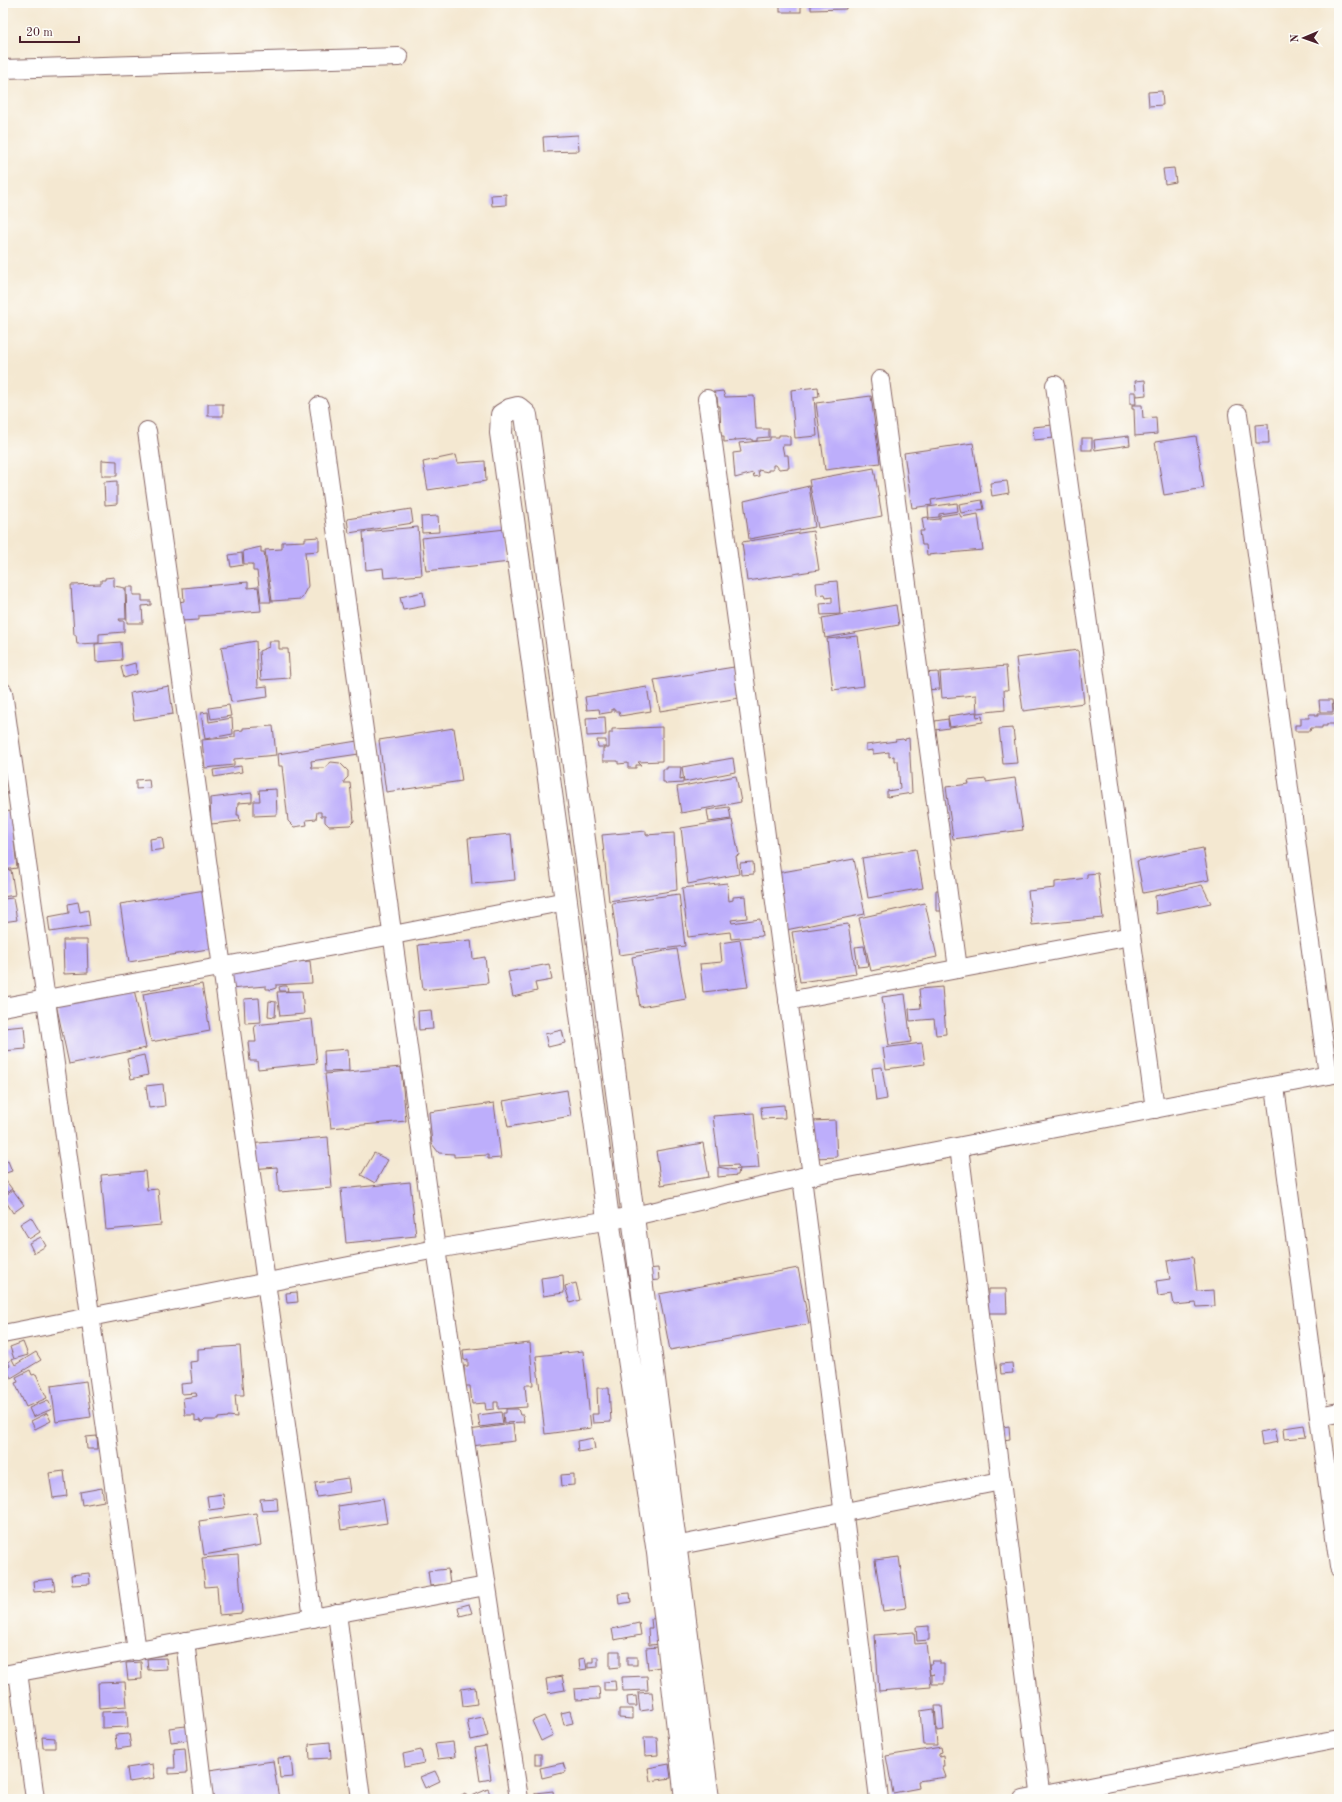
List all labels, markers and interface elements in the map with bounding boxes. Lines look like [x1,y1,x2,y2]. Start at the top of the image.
scale bar [20,18,79,44]
north arrow [1284,18,1324,58]
text: 20 m [26,27,53,39]
text: N [1290,33,1301,43]

